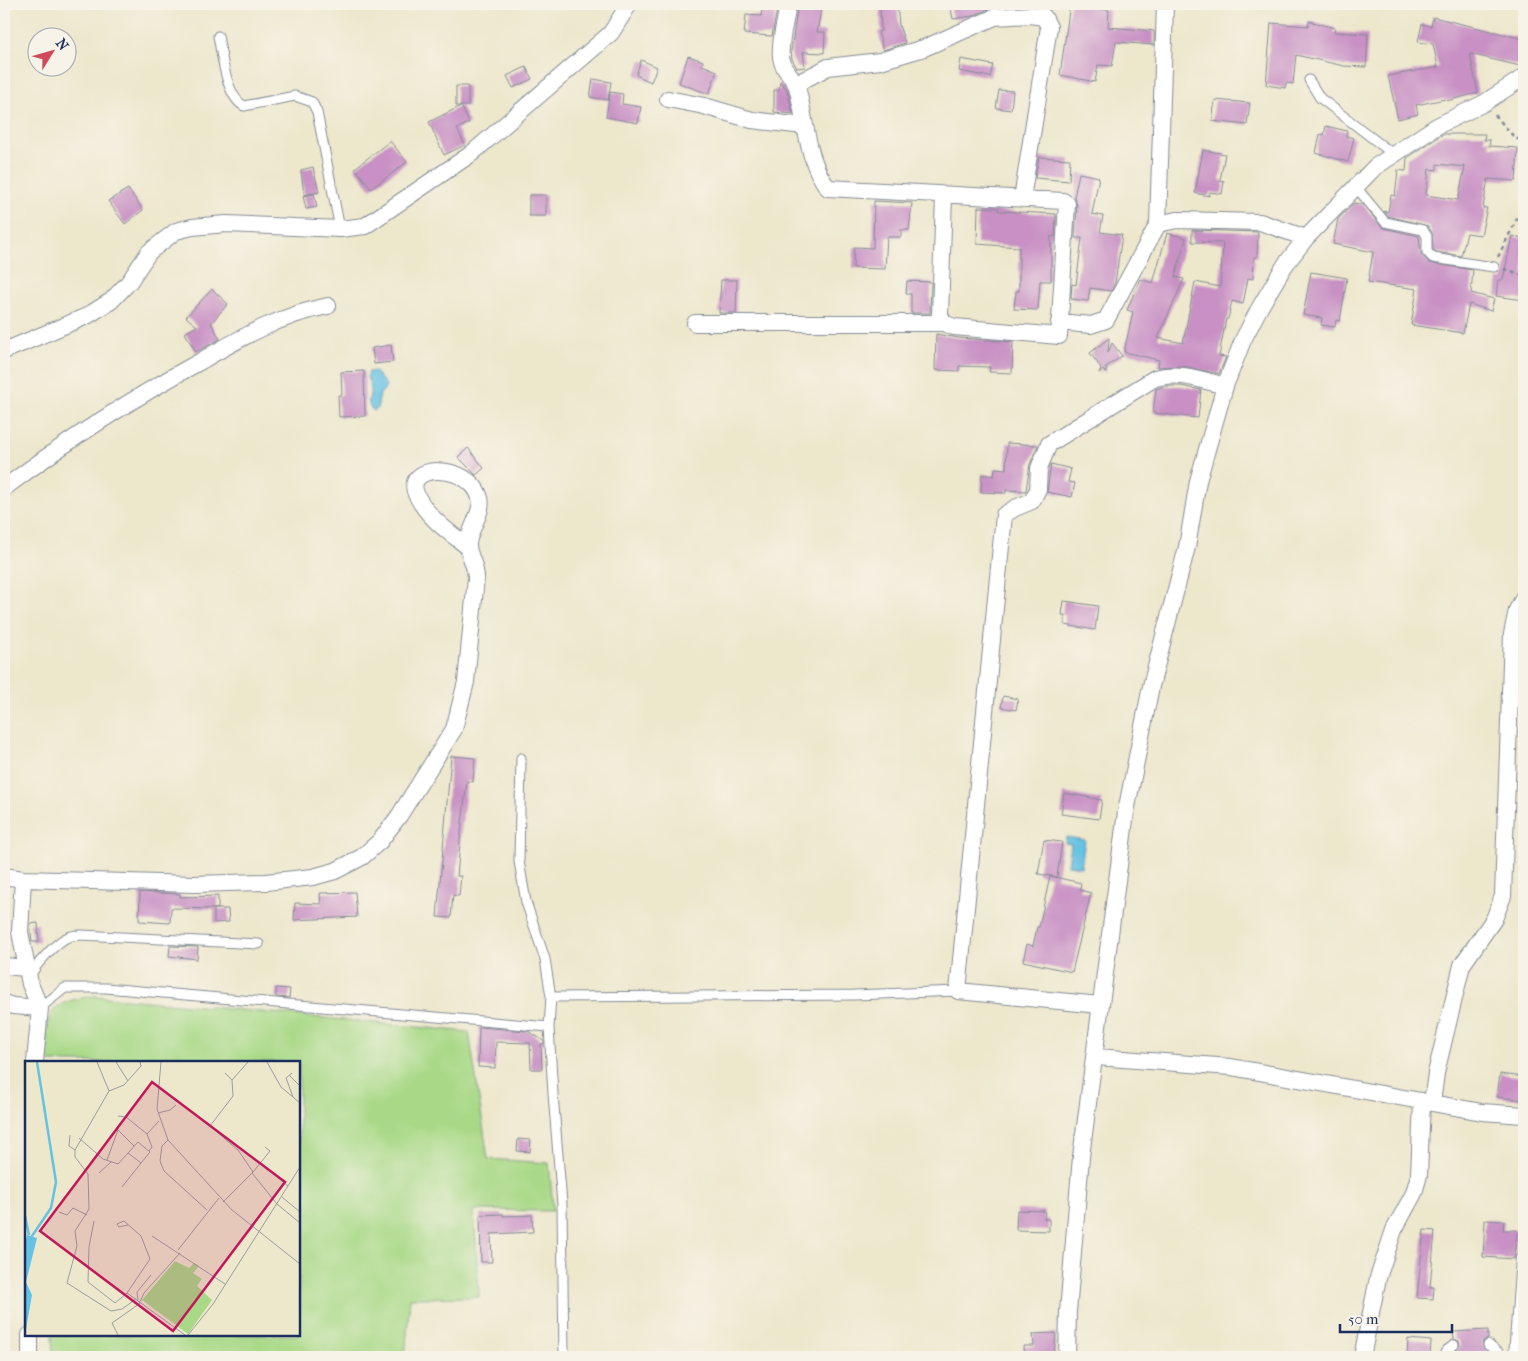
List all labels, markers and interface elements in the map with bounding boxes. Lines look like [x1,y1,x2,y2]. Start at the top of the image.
north arrow [28,28,78,78]
text: N [52,35,72,54]
inset map [25,1061,300,1336]
scale bar [1340,1301,1453,1333]
text: 50 m [1348,1310,1379,1328]

